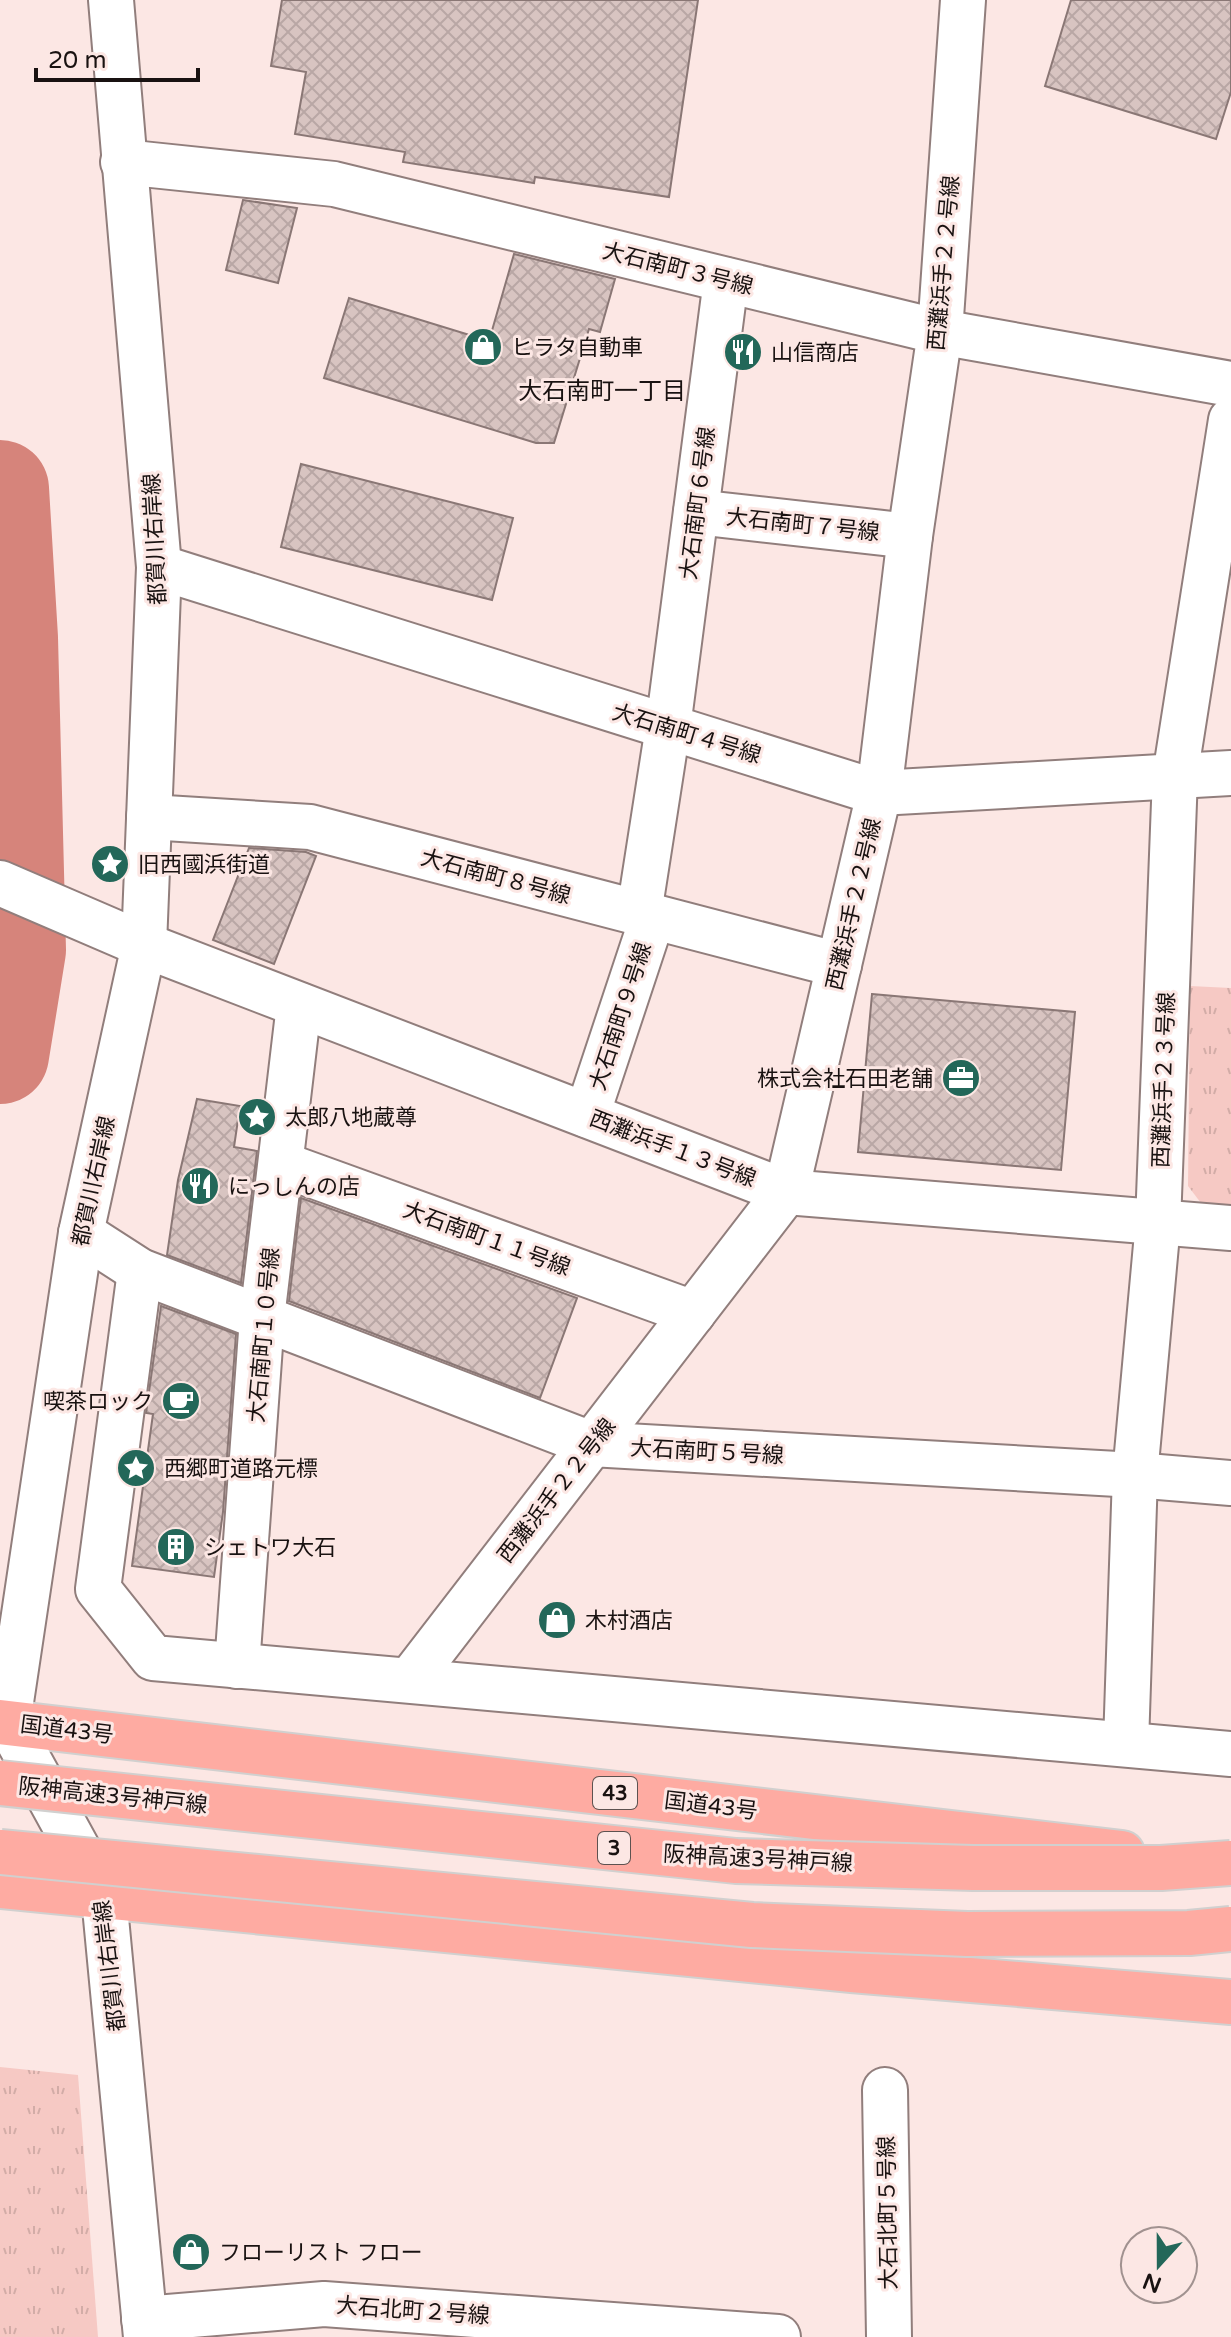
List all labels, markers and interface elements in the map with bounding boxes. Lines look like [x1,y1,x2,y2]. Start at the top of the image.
scale bar [36,32,198,82]
text: 20 m [48,46,106,75]
street label: 西灘浜手２２号線 [923,174,965,352]
street label: 大石南町３号線 [600,238,756,300]
shop icon: ヒラタ自動車 [462,326,504,368]
restaurant icon: 山信商店 [722,331,764,373]
place label: ヒラタ自動車 [511,335,643,361]
place label: 山信商店 [771,340,859,366]
district label: 大石南町一丁目 [518,377,686,406]
street label: 大石南町６号線 [676,425,720,581]
street label: 都賀川右岸線 [139,472,171,606]
street label: 大石南町７号線 [725,504,881,546]
street label: 大石南町４号線 [609,699,764,769]
street label: 西灘浜手２２号線 [822,816,886,993]
place icon: 旧西國浜街道 [89,843,131,885]
street label: 大石南町８号線 [418,844,573,909]
place label: 旧西國浜街道 [138,852,270,878]
street label: 大石南町９号線 [585,939,657,1094]
street label: 西灘浜手２３号線 [1148,992,1180,1168]
office icon: 株式会社石田老舗 [940,1057,982,1099]
place label: 株式会社石田老舗 [757,1066,933,1092]
place icon: 太郎八地蔵尊 [236,1096,278,1138]
place label: 太郎八地蔵尊 [285,1105,417,1131]
street label: 西灘浜手１３号線 [586,1105,759,1193]
street label: 都賀川右岸線 [68,1114,120,1248]
restaurant icon: にっしんの店 [179,1165,221,1207]
place label: にっしんの店 [228,1174,360,1200]
street label: 大石南町１１号線 [400,1197,574,1281]
street label: 大石南町１０号線 [243,1246,285,1424]
cafe icon: 喫茶ロック [160,1380,202,1422]
place label: 喫茶ロック [43,1389,153,1415]
street label: 西灘浜手２２号線 [492,1413,621,1568]
street label: 大石南町５号線 [629,1435,785,1469]
place icon: 西郷町道路元標 [115,1447,157,1489]
place label: 西郷町道路元標 [164,1456,318,1482]
building icon: シェトワ大石 [155,1526,197,1568]
place label: シェトワ大石 [204,1535,336,1561]
shop icon: 木村酒店 [536,1599,578,1641]
place label: 木村酒店 [585,1608,673,1634]
street label: 国道43号 [19,1711,115,1749]
street label: 阪神高速3号神戸線 [17,1773,209,1819]
road number: 43 [593,1777,637,1809]
street label: 国道43号 [663,1787,759,1825]
road number: 3 [598,1832,630,1864]
street label: 阪神高速3号神戸線 [662,1841,853,1877]
street label: 都賀川右岸線 [89,1899,131,2033]
street label: 大石北町５号線 [874,2136,902,2290]
north arrow [1119,2225,1199,2305]
shop icon: フローリスト フロー [170,2231,212,2273]
place label: フローリスト フロー [219,2240,423,2266]
text: N [1139,2267,1165,2298]
street label: 大石北町２号線 [335,2293,491,2329]

